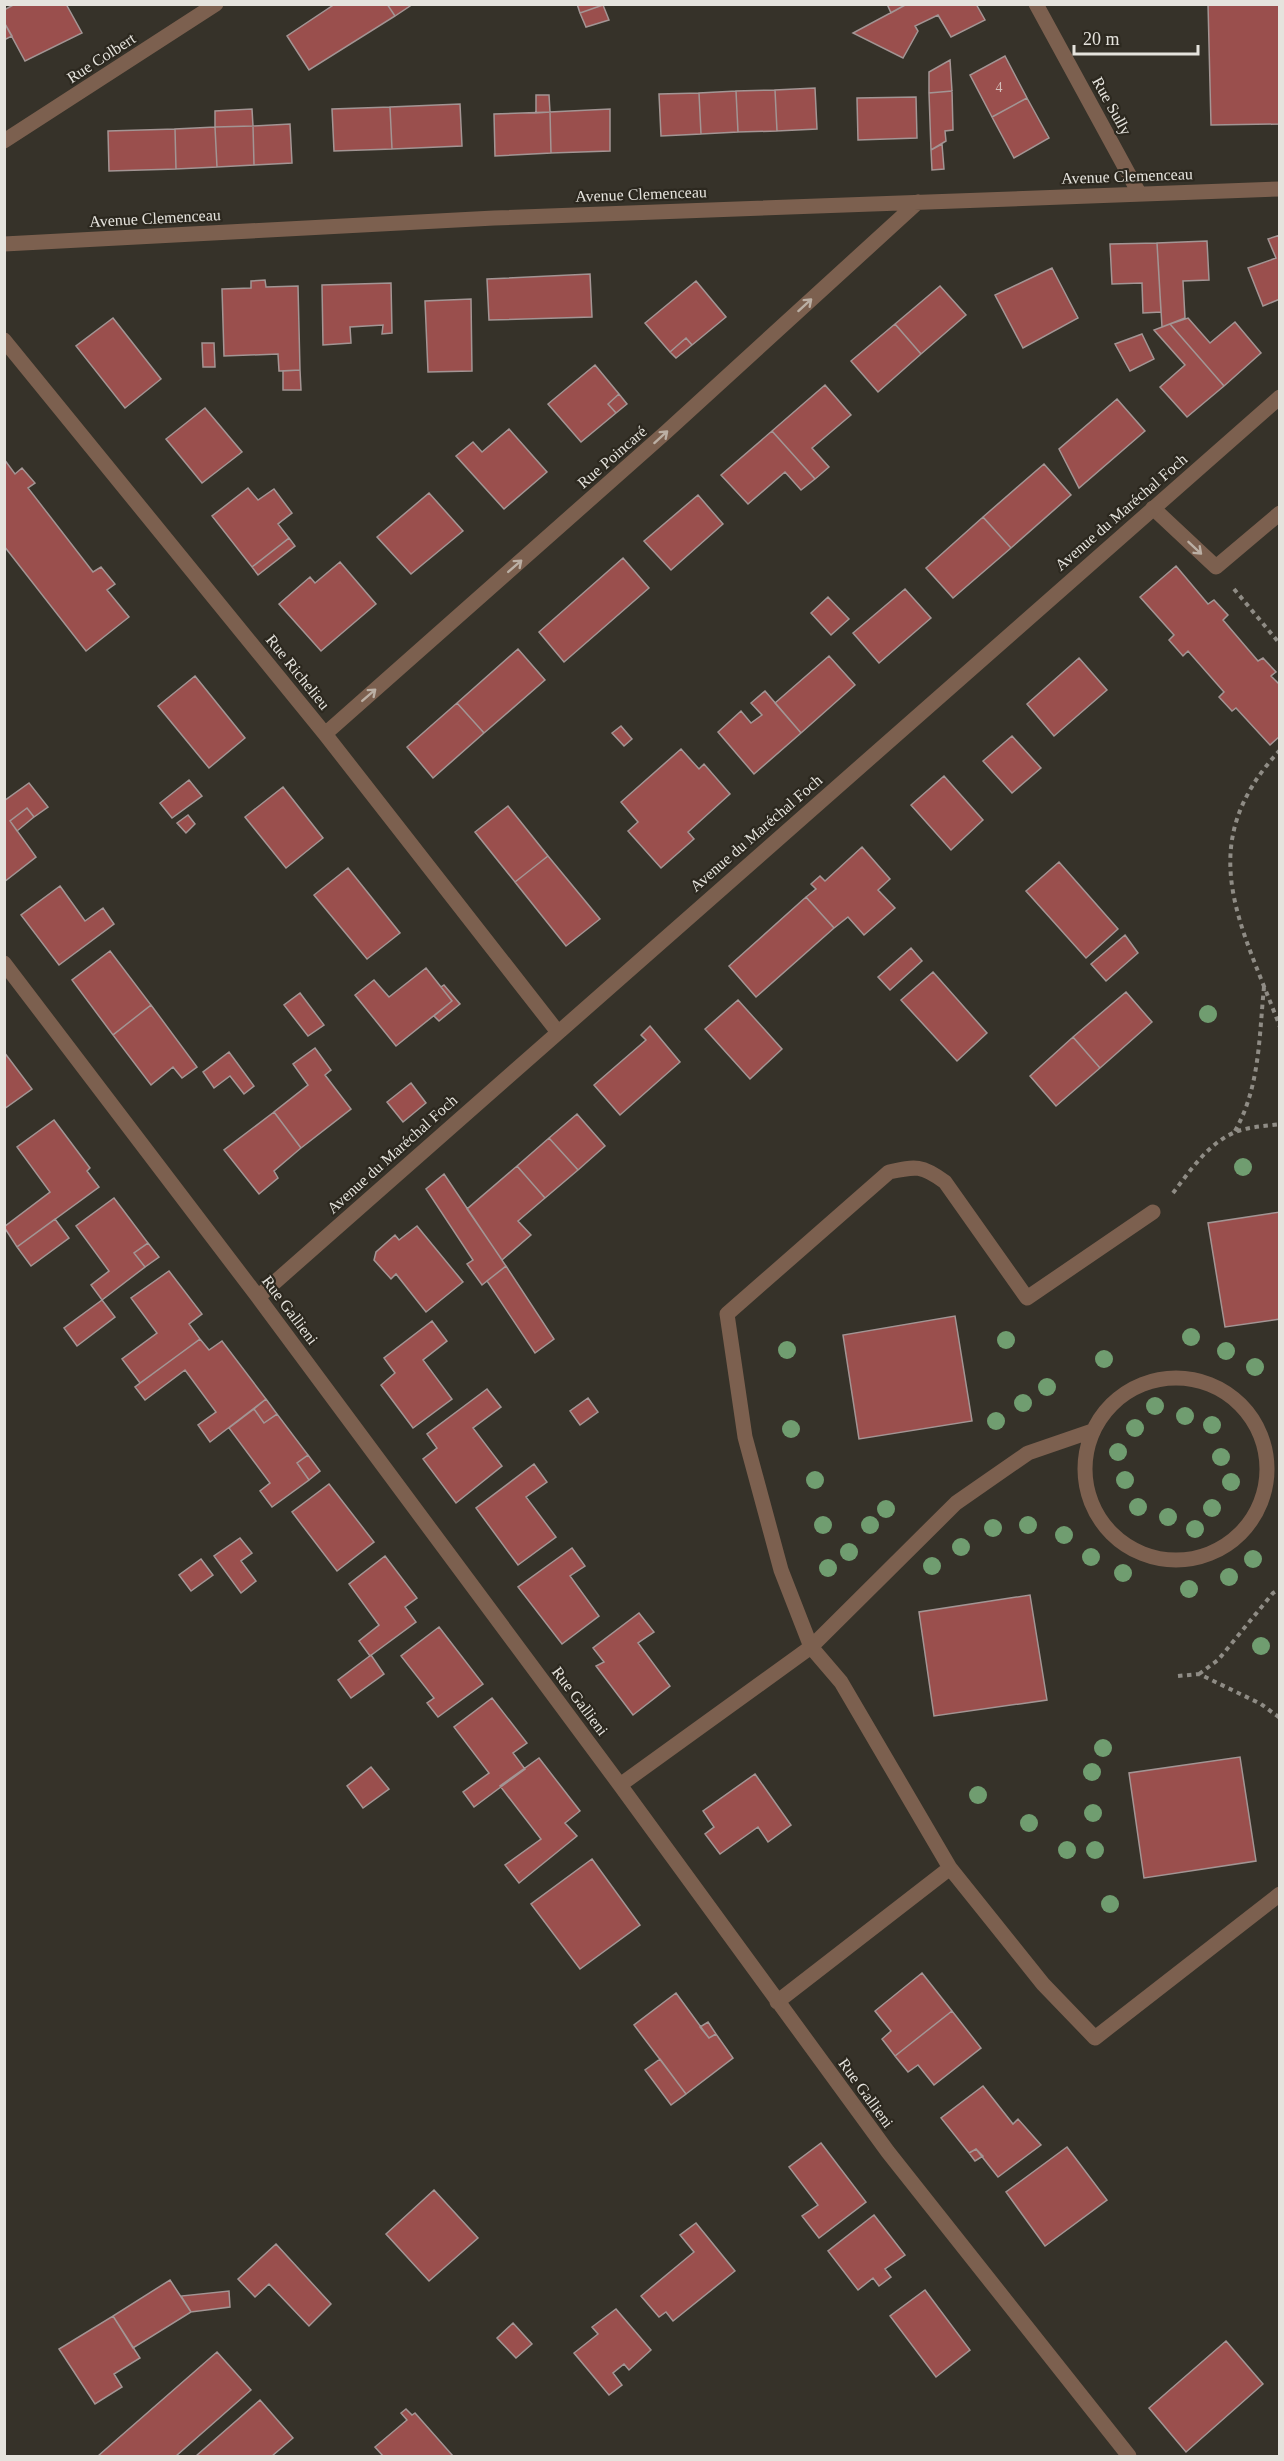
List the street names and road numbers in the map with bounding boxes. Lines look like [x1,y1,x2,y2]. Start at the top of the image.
street label: Rue Colbert [64,29,139,86]
street label: Rue Sully [1088,74,1135,138]
street label: Avenue Clemenceau [1061,165,1193,187]
street label: Avenue Clemenceau [575,183,707,205]
street label: Avenue Clemenceau [89,206,221,230]
street label: Rue Poincaré [574,422,650,492]
street label: Avenue du Maréchal Foch [1052,450,1190,574]
street label: Rue Richelieu [263,631,333,713]
street label: Avenue du Maréchal Foch [687,771,825,895]
street label: Avenue du Maréchal Foch [324,1091,460,1217]
street label: Rue Gallieni [259,1272,322,1348]
street label: Rue Gallieni [549,1663,612,1739]
street label: Rue Gallieni [835,2055,897,2131]

